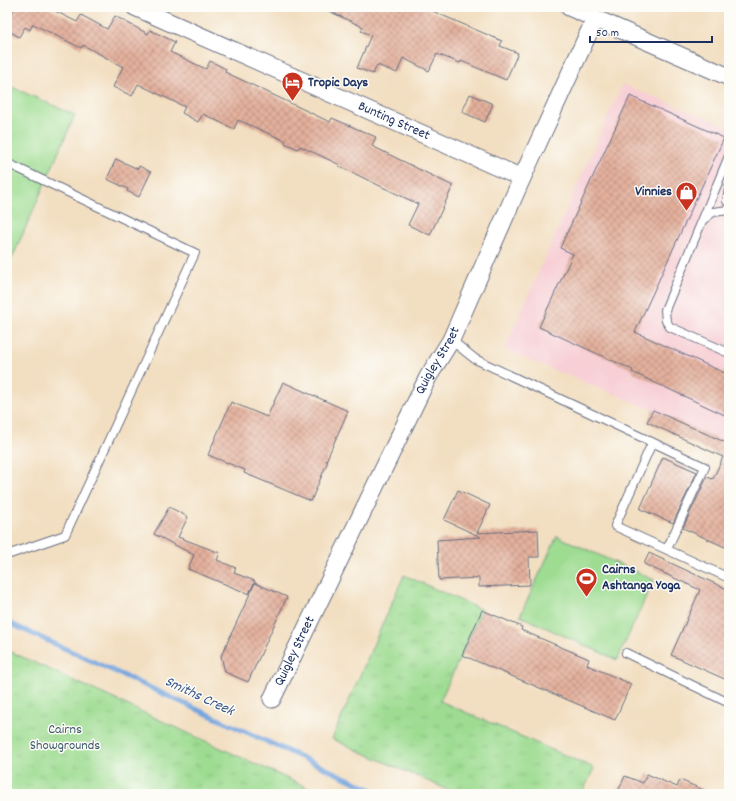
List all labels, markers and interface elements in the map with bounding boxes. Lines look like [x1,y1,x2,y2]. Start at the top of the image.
scale bar [590,18,712,44]
text: 50 m [596,25,619,42]
hotel icon: Tropic Days [279,70,305,103]
place label: Tropic Days [308,73,368,93]
street label: Bunting Street [355,97,433,146]
shop icon: Vinnies [674,179,700,212]
place label: Vinnies [635,182,672,202]
street label: Quigley Street [411,324,466,398]
place label: Cairns Ashtanga Yoga [602,560,682,596]
sports icon: Cairns Ashtanga Yoga [574,565,600,598]
street label: Quigley Street [270,613,321,690]
water label: Smiths Creek [161,671,239,723]
park label: Cairns Showgrounds [30,720,100,756]

